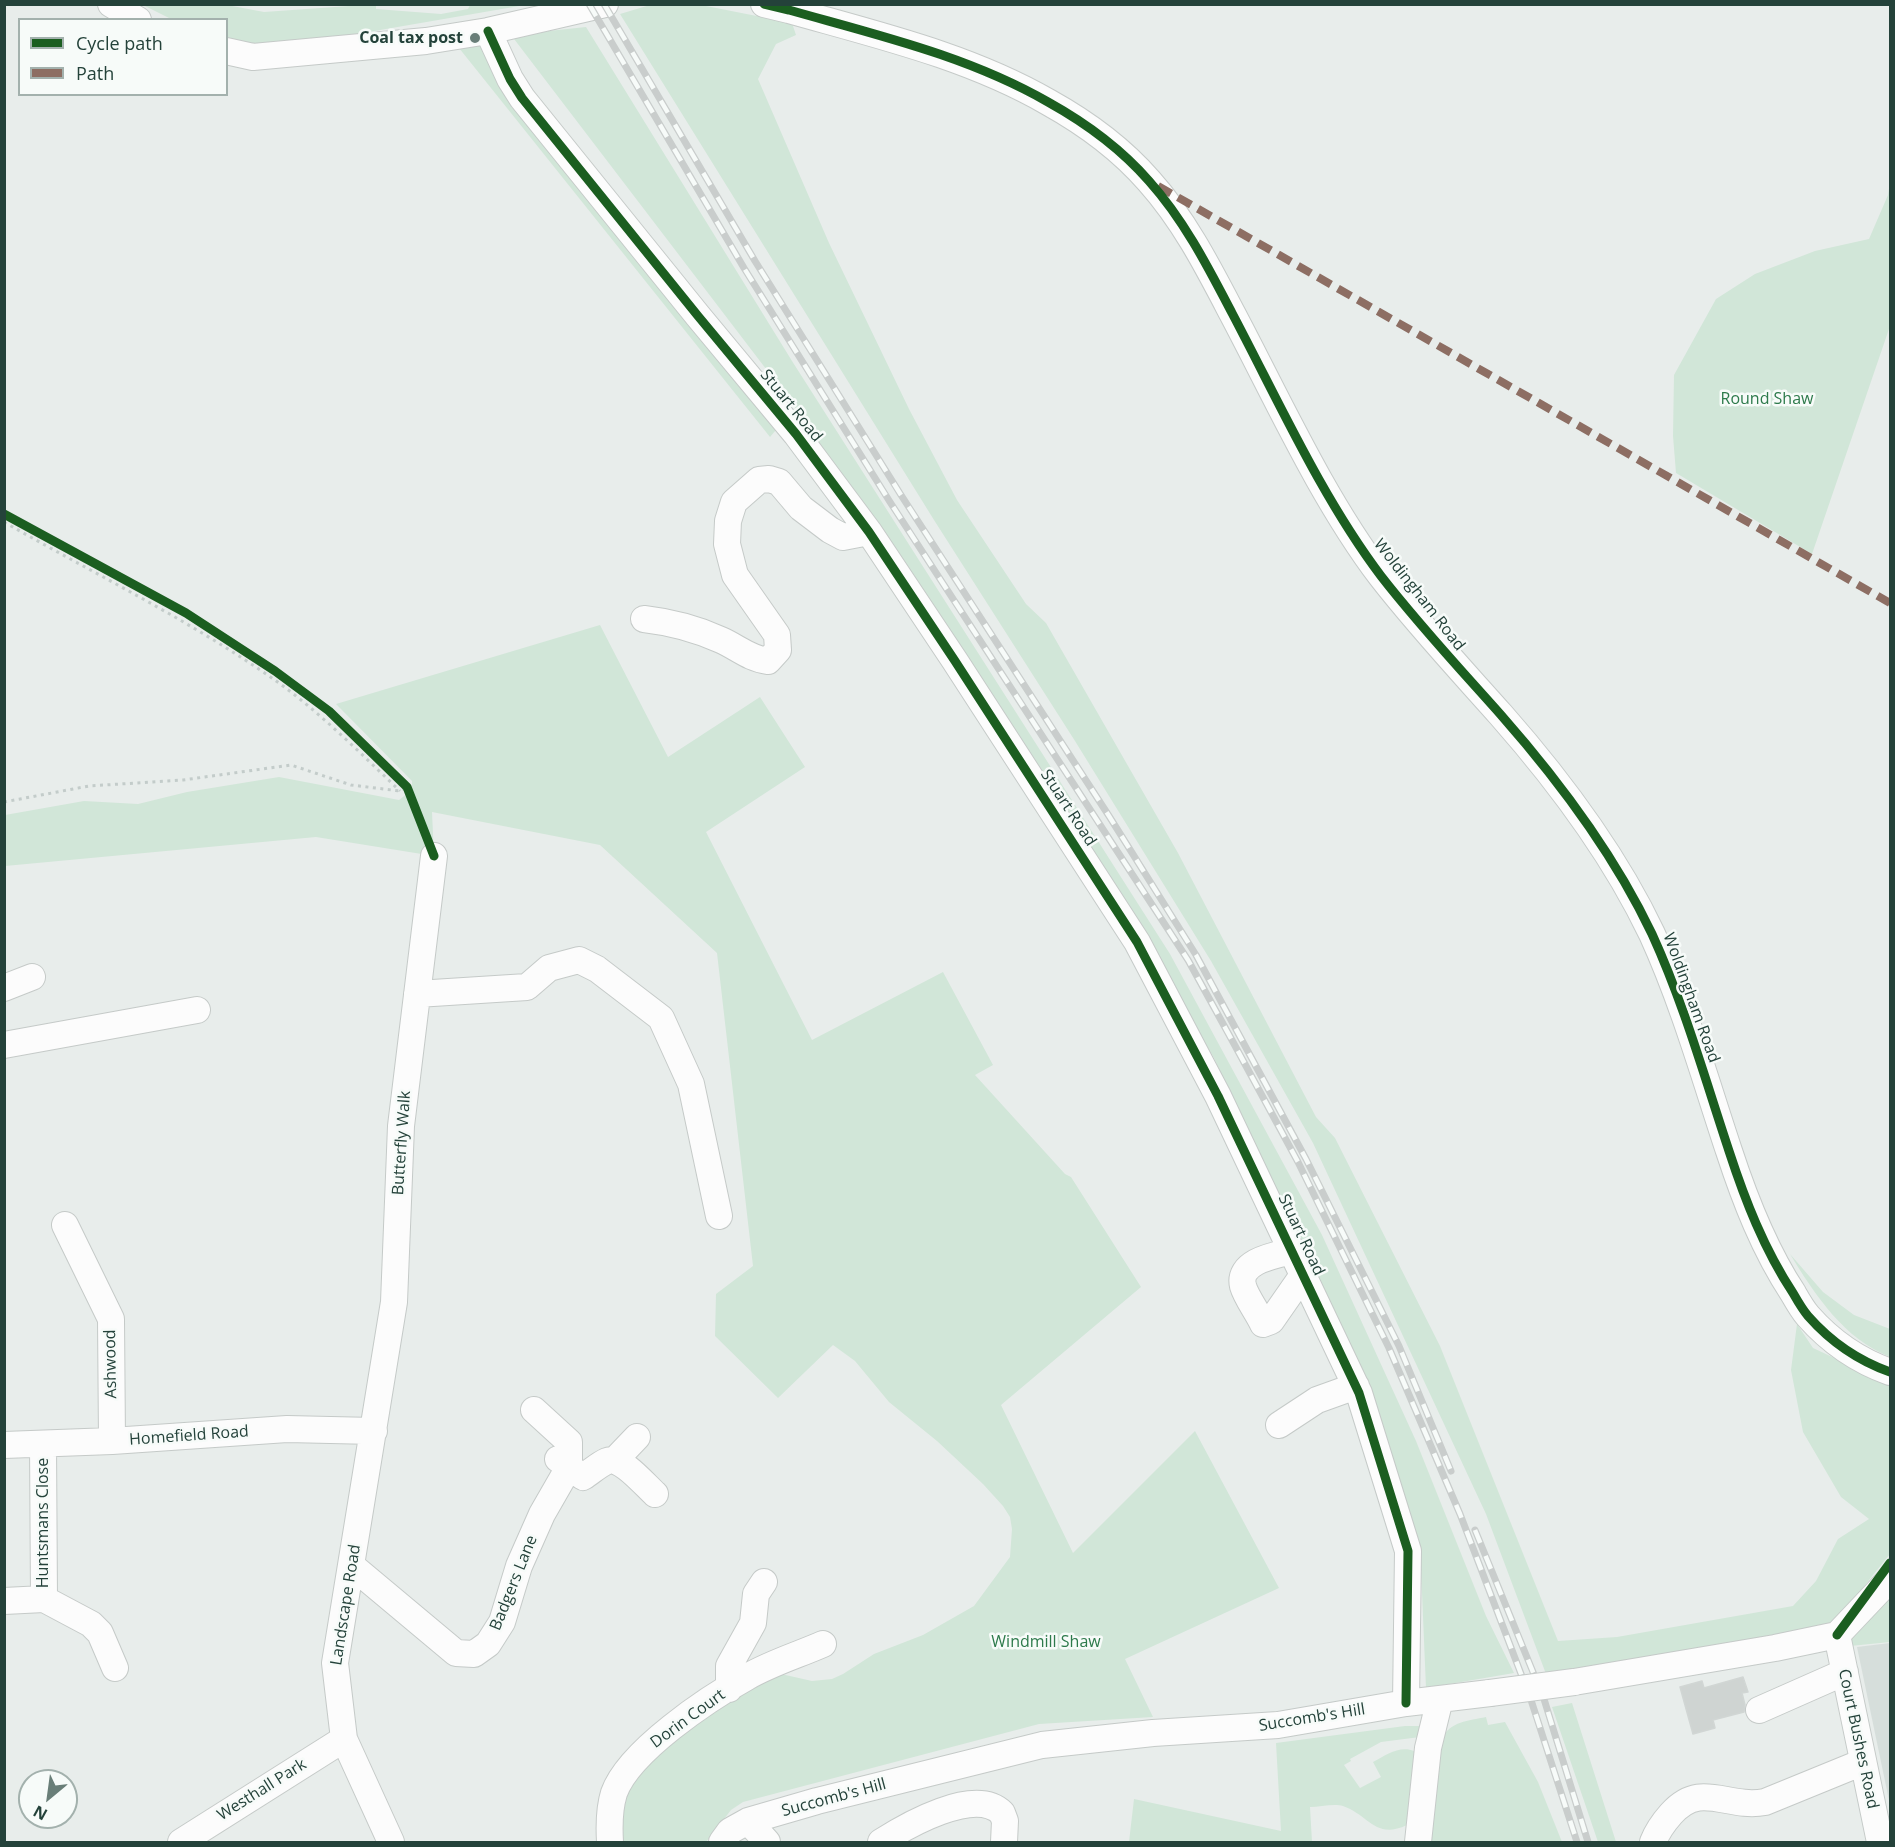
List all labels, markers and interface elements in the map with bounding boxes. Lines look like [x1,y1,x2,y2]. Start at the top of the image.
legend [18,18,228,96]
place label: Coal tax post [359,28,463,48]
text: Cycle path [76,31,163,55]
marker: Coal tax post [468,31,482,45]
text: Path [76,61,114,85]
street label: Stuart Road [756,366,826,446]
park label: Round Shaw [1721,389,1813,409]
street label: Woldingham Road [1369,535,1469,655]
street label: Stuart Road [1036,766,1100,850]
street label: Woldingham Road [1659,931,1723,1065]
street label: Butterfly Walk [389,1090,415,1196]
street label: Stuart Road [1274,1191,1328,1279]
street label: Ashwood [101,1329,121,1399]
street label: Homefield Road [129,1422,249,1450]
street label: Huntsmans Close [33,1458,53,1588]
street label: Badgers Lane [486,1533,542,1633]
street label: Landscape Road [327,1543,365,1667]
park label: Windmill Shaw [991,1632,1101,1652]
street label: Court Bushes Road [1834,1667,1882,1811]
street label: Dorin Court [647,1686,729,1752]
street label: Succomb's Hill [1257,1700,1367,1736]
street label: Westhall Park [214,1755,310,1825]
north arrow [18,1769,78,1829]
street label: Succomb's Hill [780,1775,888,1821]
text: N [29,1800,51,1826]

